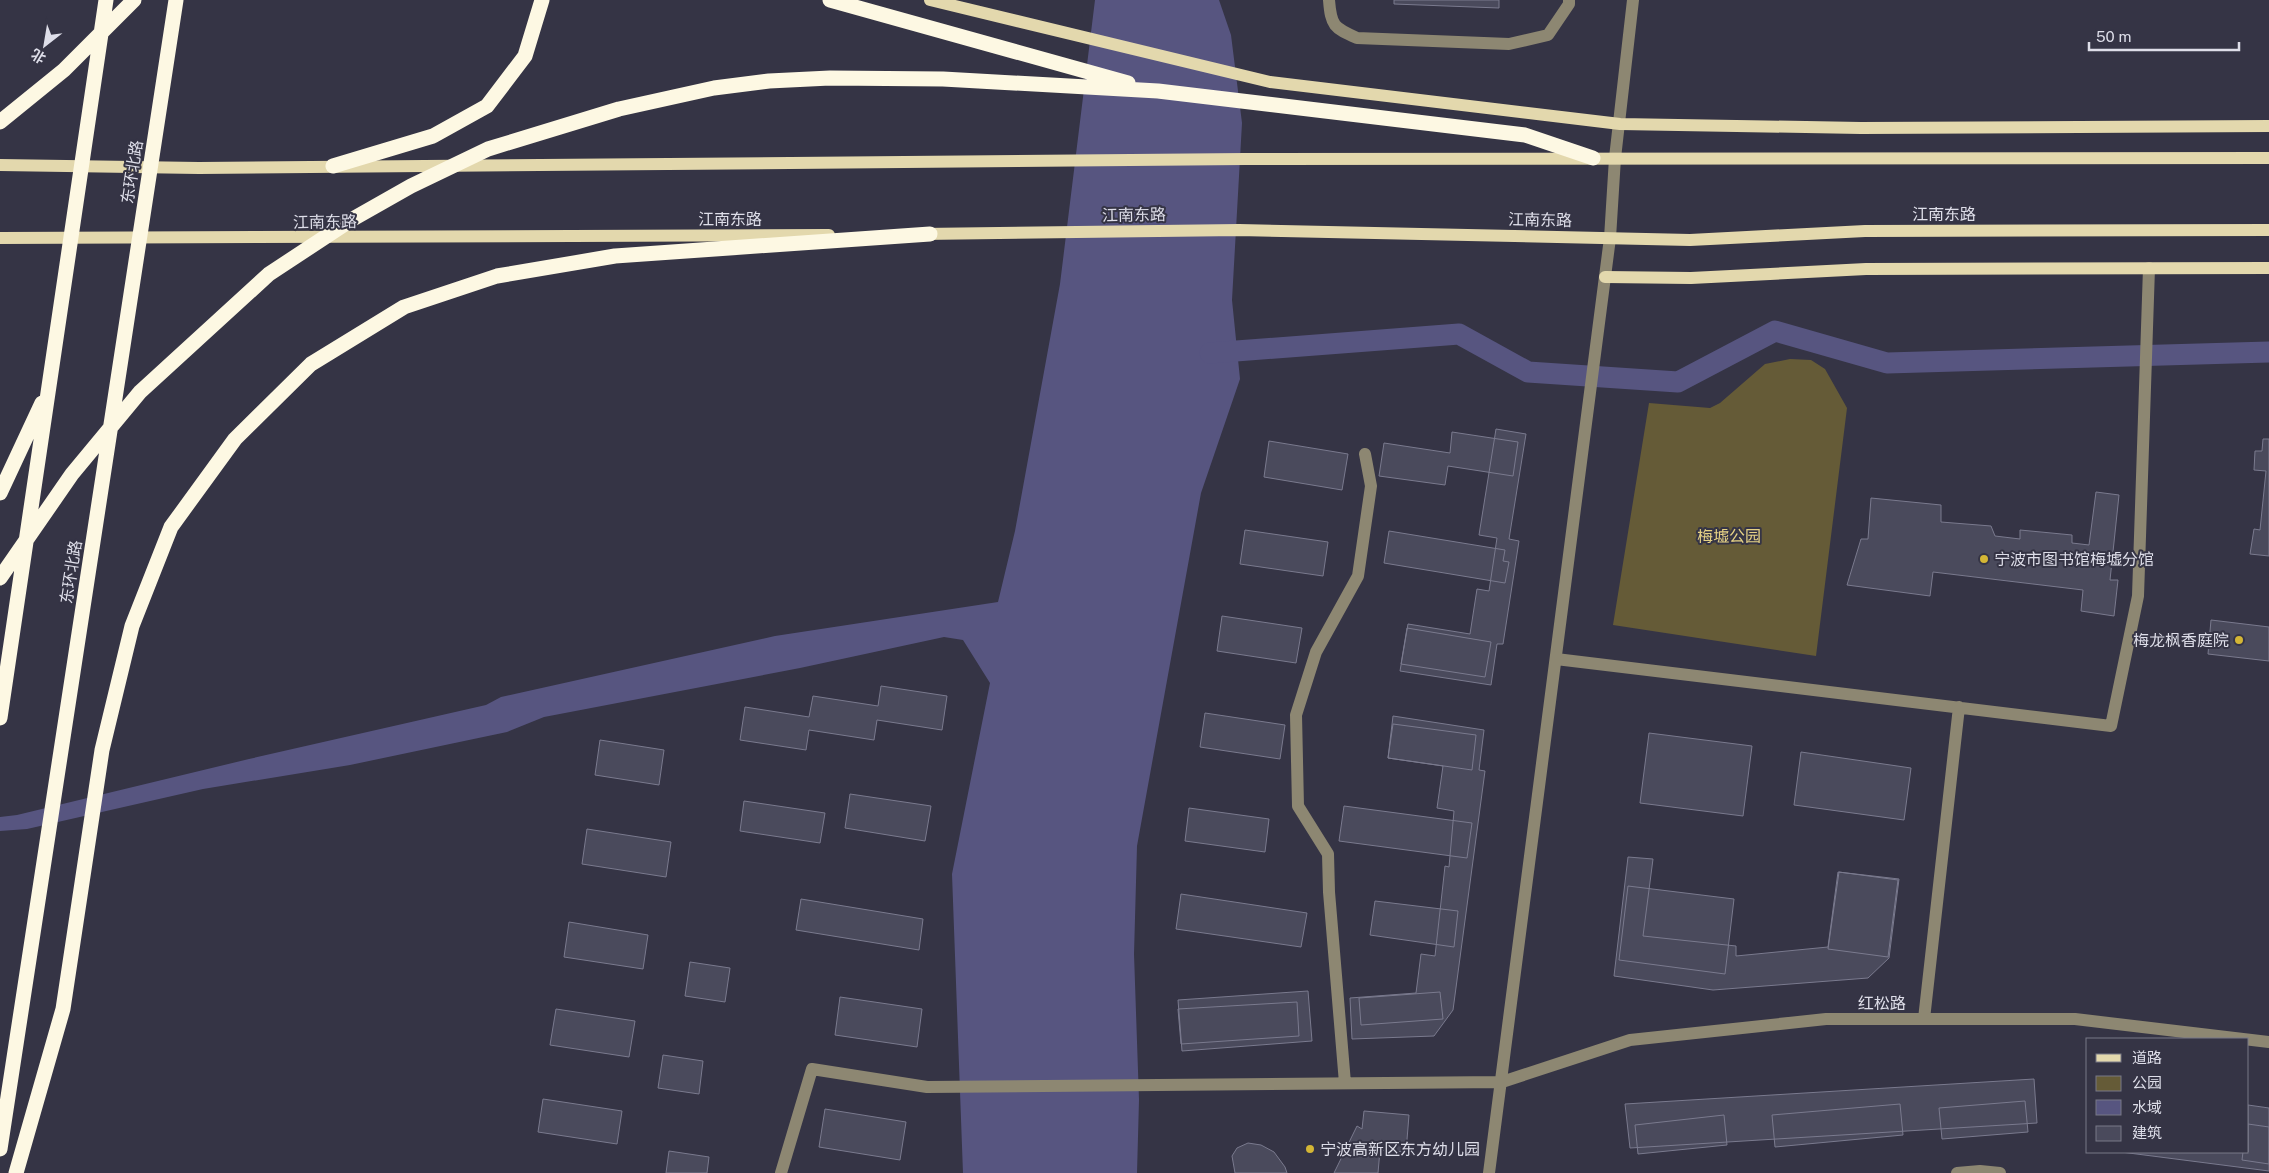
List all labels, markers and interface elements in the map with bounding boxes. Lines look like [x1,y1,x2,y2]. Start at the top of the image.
north arrow [20,20,70,70]
scale bar [2089,20,2239,52]
text: 50 m [2096,28,2131,45]
text: 北 [28,46,48,67]
street label: 东环北路 [118,139,146,205]
street label: 江南东路 [1102,205,1166,225]
street label: 江南东路 [1912,205,1976,224]
street label: 江南东路 [698,210,762,229]
street label: 江南东路 [1508,210,1572,230]
street label: 江南东路 [293,212,357,232]
park label: 梅墟公园 [1697,527,1761,546]
street label: 东环北路 [57,539,85,605]
place label: 宁波市图书馆梅墟分馆 [1994,550,2154,569]
marker: 宁波市图书馆梅墟分馆 [1978,553,1990,565]
place label: 梅龙枫香庭院 [2133,631,2229,650]
marker: 梅龙枫香庭院 [2233,634,2245,646]
street label: 红松路 [1858,994,1906,1013]
legend [2086,1038,2249,1153]
text: 道路 [2132,1049,2162,1066]
text: 公园 [2132,1074,2162,1091]
text: 水域 [2132,1099,2162,1116]
text: 建筑 [2132,1124,2162,1141]
place label: 宁波高新区东方幼儿园 [1320,1140,1480,1159]
marker: 宁波高新区东方幼儿园 [1304,1143,1316,1155]

